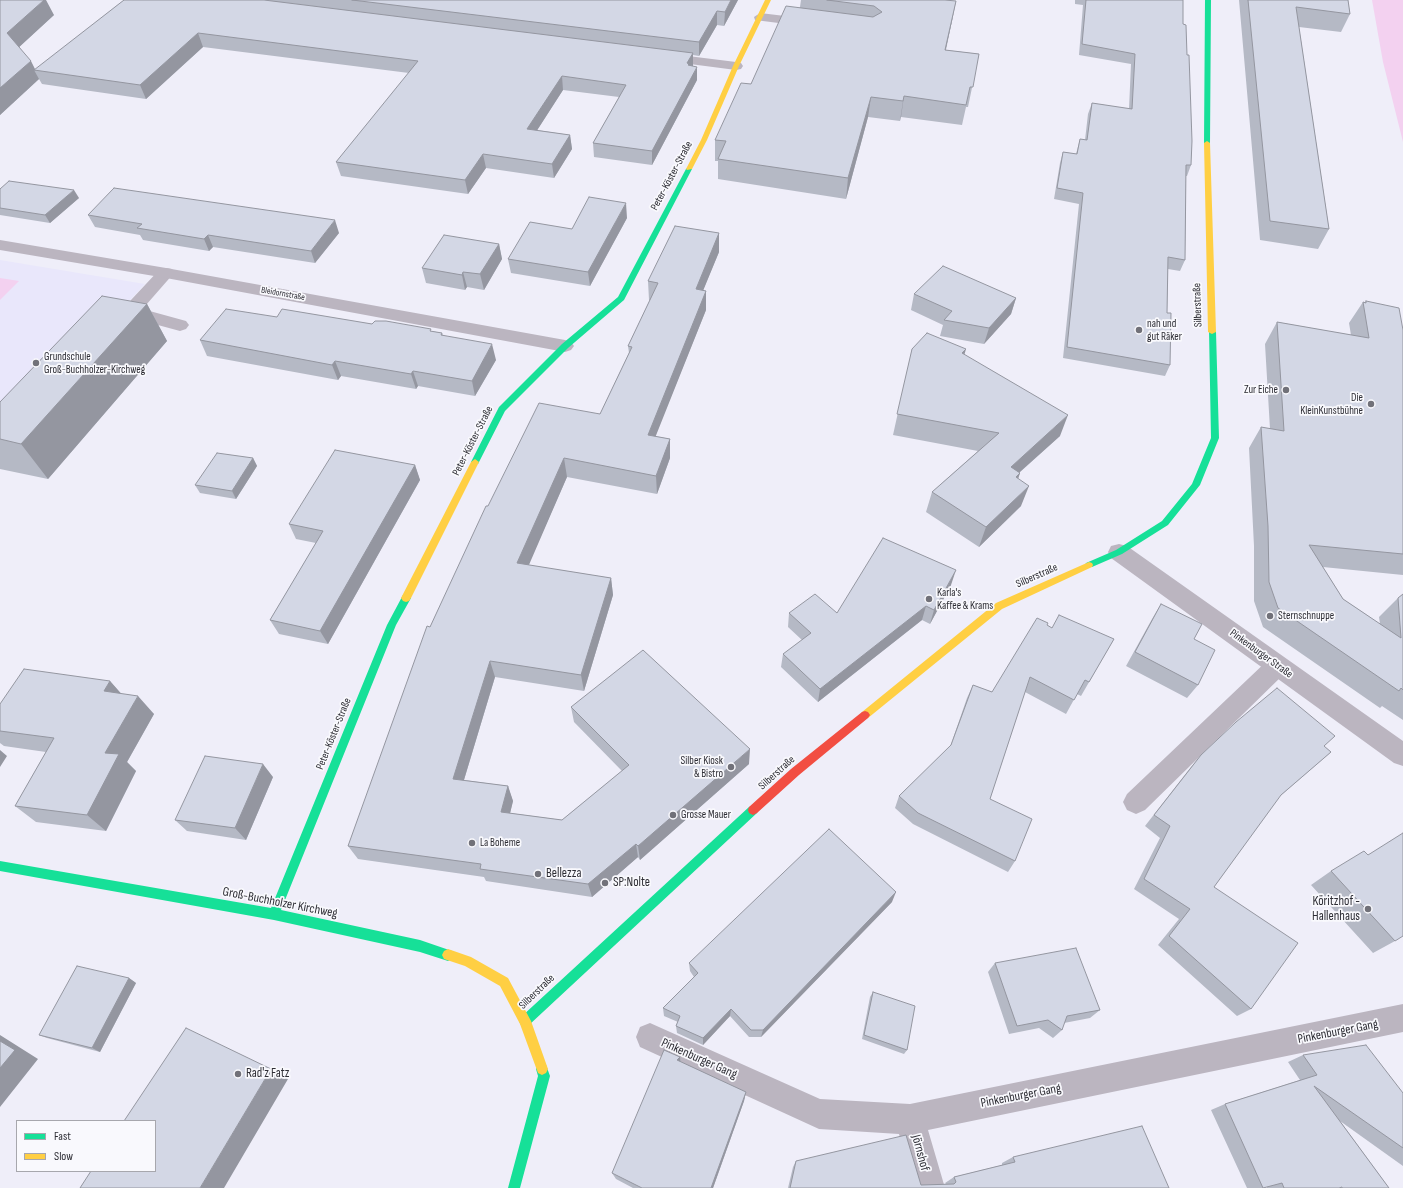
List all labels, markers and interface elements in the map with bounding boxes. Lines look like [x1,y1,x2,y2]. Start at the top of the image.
street label: Peter-Köster-Straße [648,139,696,213]
street label: Silberstraße [1191,283,1205,327]
street label: Bleidornstraße [260,285,306,303]
place label: nah und gut Räker [1147,317,1182,343]
marker: nah und gut Räker [1134,325,1144,335]
place label: Grundschule Groß-Buchholzer-Kirchweg [44,350,145,376]
marker: Grundschule Groß-Buchholzer-Kirchweg [31,358,41,368]
place label: Zur Eiche [1244,383,1278,397]
marker: Zur Eiche [1281,385,1291,395]
place label: Die KleinKunstbühne [1300,391,1363,417]
marker: Die KleinKunstbühne [1366,399,1376,409]
street label: Peter-Köster-Straße [450,404,496,478]
street label: Silberstraße [1014,561,1060,591]
place label: Karla's Kaffee & Krams [937,586,993,612]
marker: Karla's Kaffee & Krams [924,594,934,604]
place label: Sternschnuppe [1278,609,1334,623]
marker: Sternschnuppe [1265,611,1275,621]
street label: Pinkenburger Straße [1227,627,1295,681]
street label: Peter-Köster-Straße [314,696,354,772]
street label: Silberstraße [756,753,798,793]
place label: Silber Kiosk & Bistro [681,754,723,780]
marker: Silber Kiosk & Bistro [726,762,736,772]
place label: Grosse Mauer [681,808,731,822]
marker: Grosse Mauer [668,810,678,820]
place label: La Boheme [480,836,520,850]
marker: La Boheme [467,838,477,848]
place label: Bellezza [546,866,581,882]
marker: Bellezza [533,869,543,879]
place label: SP:Nolte [613,875,650,891]
marker: SP:Nolte [600,878,610,888]
street label: Groß-Buchholzer Kirchweg [221,884,339,922]
place label: Köritzhof - Hallenhaus [1312,894,1360,925]
marker: Köritzhof - Hallenhaus [1363,904,1373,914]
street label: Silberstraße [516,972,558,1012]
street label: Pinkenburger Gang [1296,1017,1380,1047]
street label: Pinkenburger Gang [659,1035,739,1083]
place label: Rad'z Fatz [246,1066,289,1082]
marker: Rad'z Fatz [233,1069,243,1079]
street label: Pinkenburger Gang [979,1081,1063,1111]
legend [16,1120,156,1172]
text: Fast [54,1129,71,1144]
street label: Jörnshof [908,1133,932,1173]
text: Slow [54,1149,73,1164]

